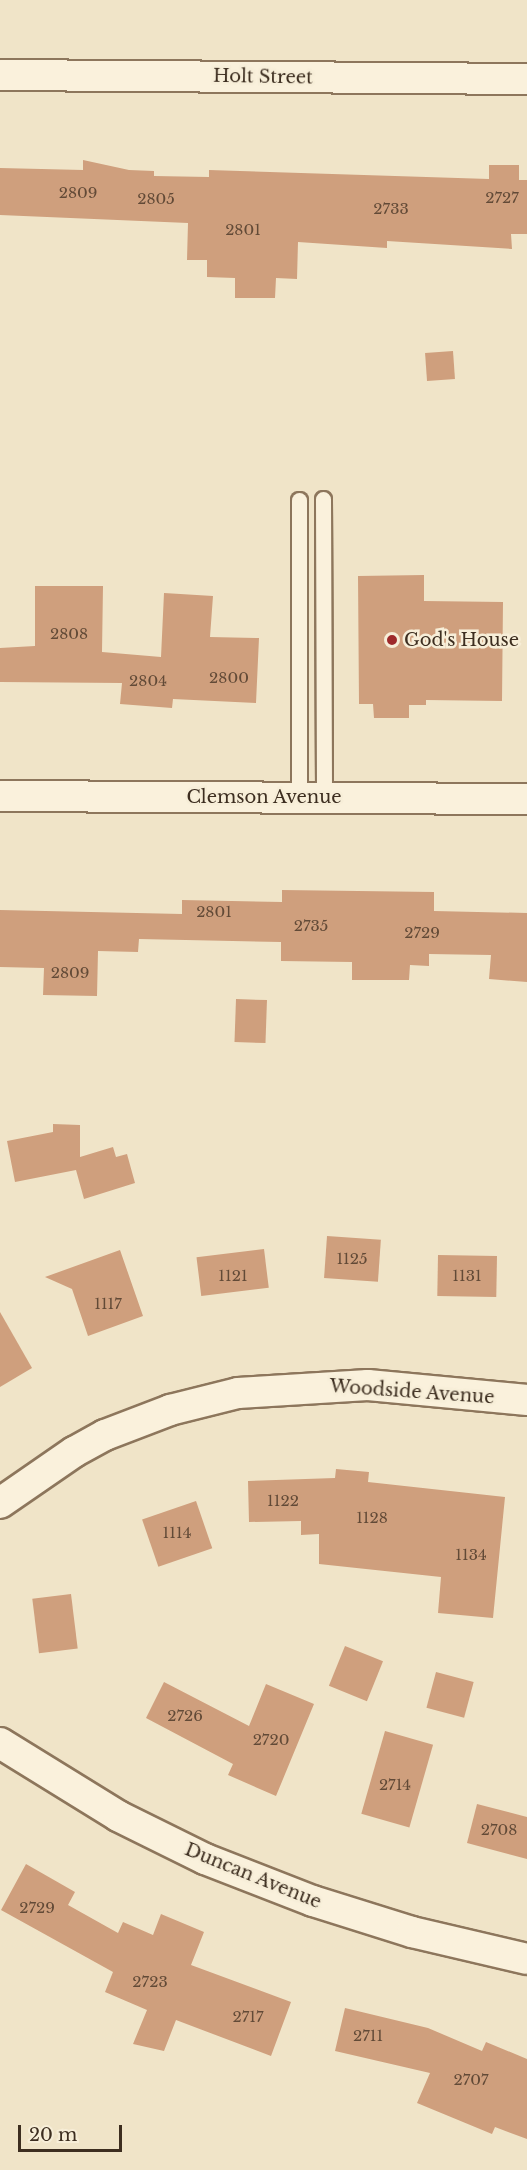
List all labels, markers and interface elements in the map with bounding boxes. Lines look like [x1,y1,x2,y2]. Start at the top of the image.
street label: Holt Street [213,65,313,89]
house number: 2809 [59,184,97,202]
house number: 2727 [485,189,519,207]
house number: 2805 [137,190,175,208]
house number: 2733 [373,200,409,218]
house number: 2801 [225,221,261,239]
house number: 2808 [50,625,88,643]
place label: God's House [404,629,519,651]
marker: God's House [385,633,399,647]
house number: 2800 [209,669,249,687]
house number: 2804 [129,672,167,690]
street label: Clemson Avenue [186,786,342,808]
house number: 2801 [196,903,232,921]
house number: 2735 [294,917,328,935]
house number: 2729 [404,924,440,942]
house number: 2809 [51,964,89,982]
house number: 1125 [336,1250,368,1268]
house number: 1121 [218,1267,248,1285]
house number: 1131 [452,1267,482,1285]
house number: 1117 [94,1295,122,1313]
street label: Woodside Avenue [328,1375,496,1409]
house number: 1122 [267,1492,299,1510]
house number: 1128 [356,1509,388,1527]
house number: 1114 [163,1524,191,1542]
house number: 1134 [455,1546,487,1564]
house number: 2726 [167,1707,203,1725]
house number: 2720 [253,1731,289,1749]
house number: 2714 [379,1776,411,1794]
house number: 2708 [481,1821,517,1839]
street label: Duncan Avenue [181,1839,325,1913]
house number: 2729 [19,1899,55,1917]
house number: 2723 [132,1973,168,1991]
house number: 2717 [233,2008,263,2026]
house number: 2711 [353,2027,383,2045]
house number: 2707 [453,2071,489,2089]
scale bar [21,2113,124,2151]
text: 20 m [29,2124,77,2146]

